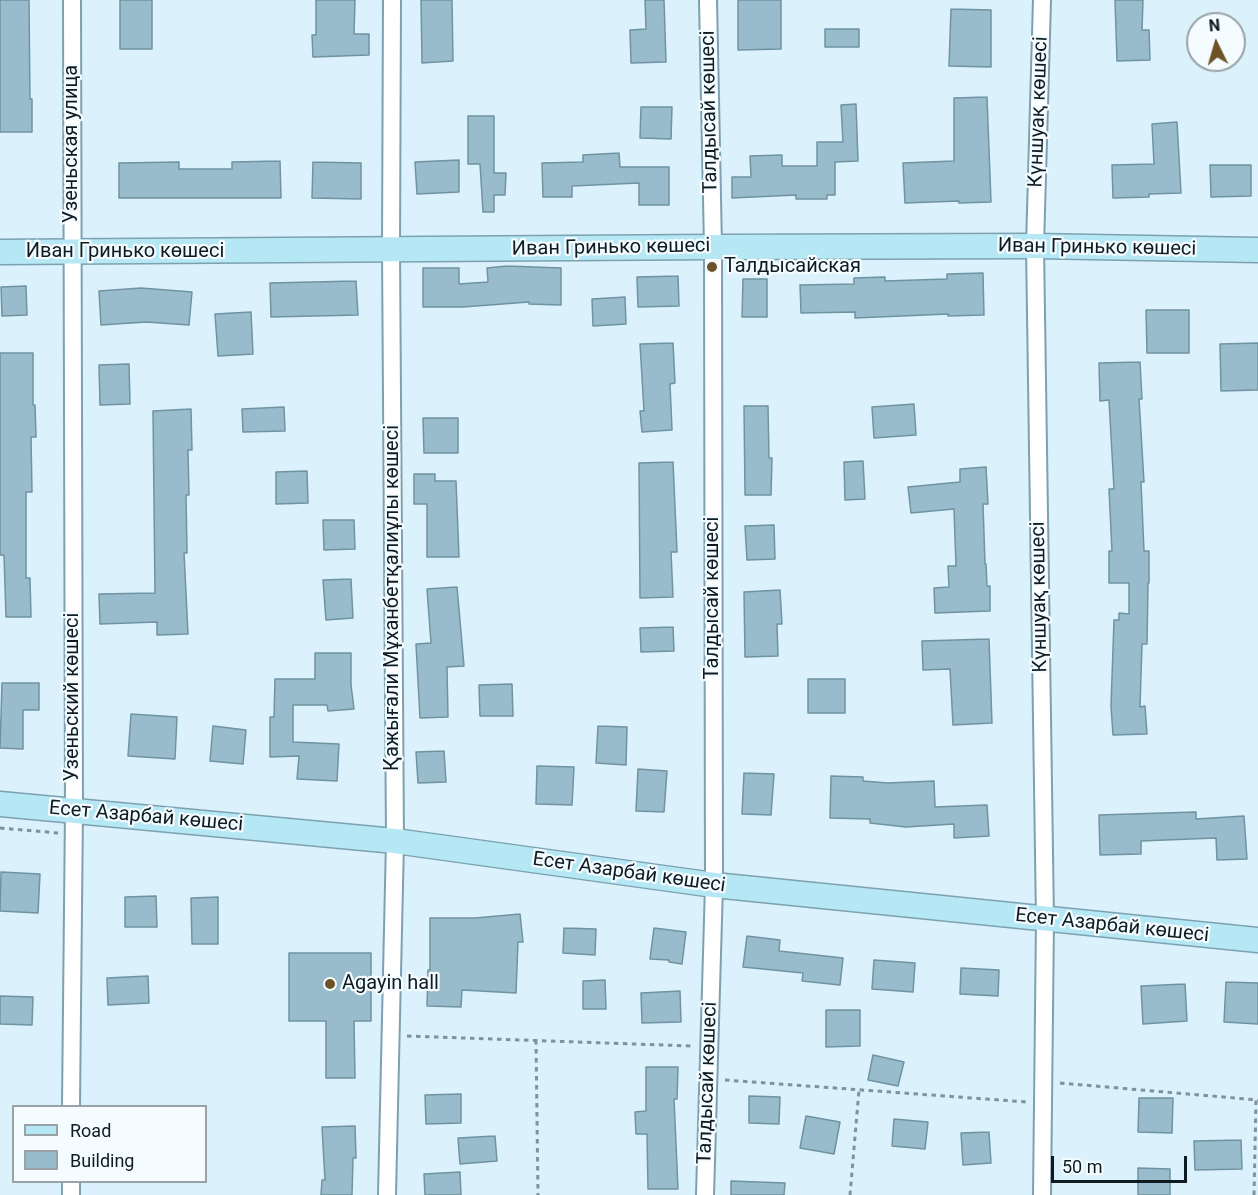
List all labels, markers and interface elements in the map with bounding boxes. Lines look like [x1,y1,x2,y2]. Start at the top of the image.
north arrow [1186,12,1246,72]
text: N [1208,16,1221,36]
street label: Талдысай көшесі [697,30,723,194]
street label: Күншуақ көшесі [1024,36,1054,188]
street label: Узеньская улица [60,65,84,223]
street label: Иван Гринько көшесі [512,234,710,262]
street label: Иван Гринько көшесі [998,234,1196,262]
street label: Иван Гринько көшесі [26,240,224,264]
place label: Талдысайская [724,255,861,279]
marker: Талдысайская [705,260,719,274]
street label: Қажығали Мұханбетқалиұлы көшесі [381,425,405,771]
street label: Талдысай көшесі [701,517,725,679]
street label: Күншуақ көшесі [1027,521,1053,673]
street label: Узеньский көшесі [61,613,85,781]
street label: Есет Азарбай көшесі [48,797,244,837]
street label: Есет Азарбай көшесі [531,848,727,898]
street label: Есет Азарбай көшесі [1014,904,1210,948]
place label: Agayin hall [342,972,439,996]
marker: Agayin hall [323,977,337,991]
street label: Талдысай көшесі [693,1001,723,1165]
legend [12,1105,207,1183]
text: Road [70,1120,111,1141]
scale bar [1054,1144,1190,1182]
text: Building [70,1150,134,1171]
text: 50 m [1062,1156,1102,1177]

